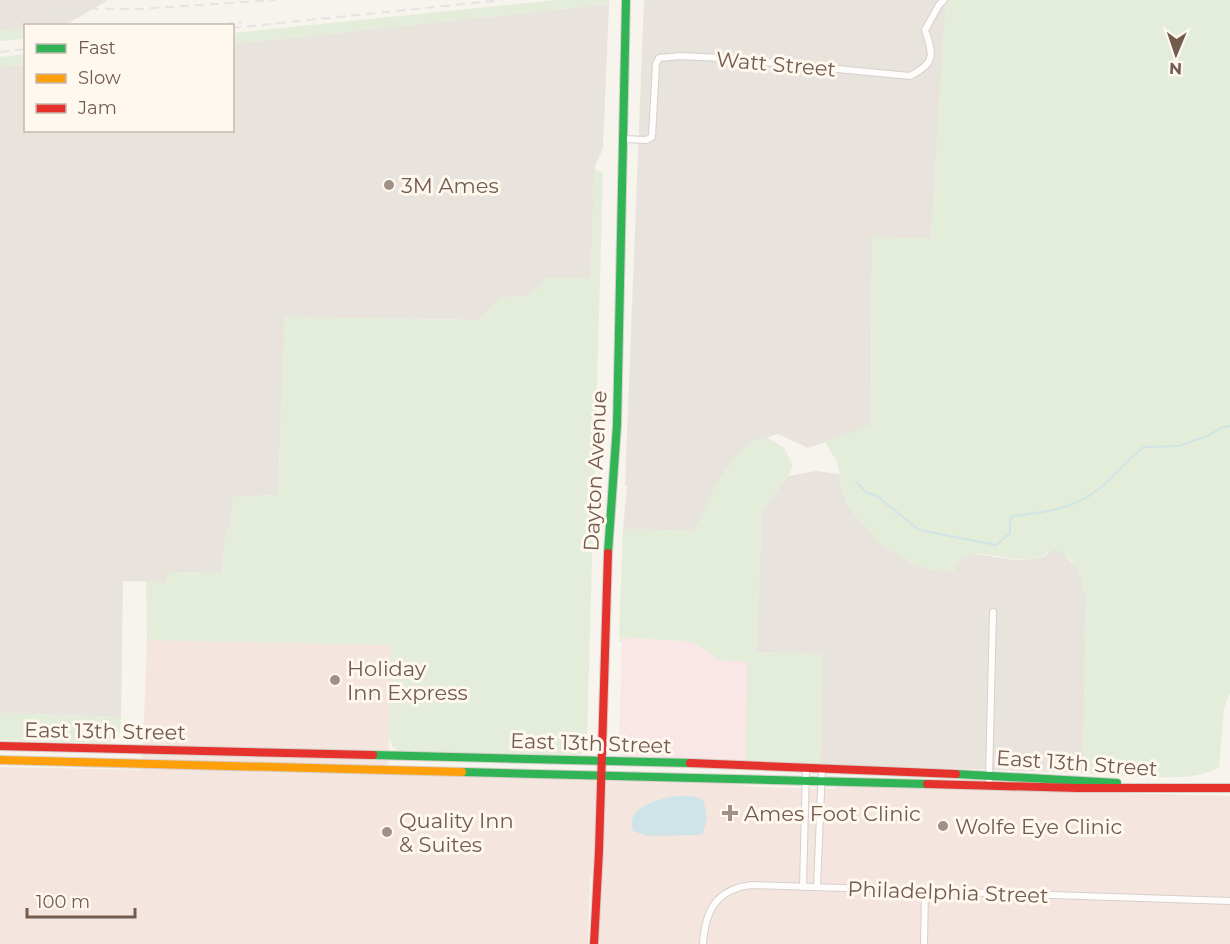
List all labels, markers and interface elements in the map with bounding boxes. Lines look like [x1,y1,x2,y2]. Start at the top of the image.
legend [24,24,234,132]
north arrow [1146,24,1206,84]
text: Fast [78,37,116,59]
street label: Watt Street [715,46,837,82]
text: N [1169,59,1182,78]
text: Slow [78,67,121,89]
text: Jam [77,97,117,119]
place label: 3M Ames [401,173,499,198]
marker: 3M Ames [382,178,396,192]
street label: Dayton Avenue [578,390,612,552]
place label: Holiday Inn Express [347,656,468,705]
marker: Holiday Inn Express [328,673,342,687]
street label: East 13th Street [24,717,186,745]
street label: East 13th Street [510,728,672,758]
street label: East 13th Street [995,745,1159,781]
place label: Ames Foot Clinic [744,801,921,826]
marker: Ames Foot Clinic [721,804,739,822]
place label: Quality Inn & Suites [399,808,514,857]
place label: Wolfe Eye Clinic [955,814,1122,839]
marker: Wolfe Eye Clinic [936,819,950,833]
marker: Quality Inn & Suites [380,825,394,839]
street label: Philadelphia Street [847,876,1049,908]
scale bar [27,881,135,919]
text: 100 m [36,891,90,913]

